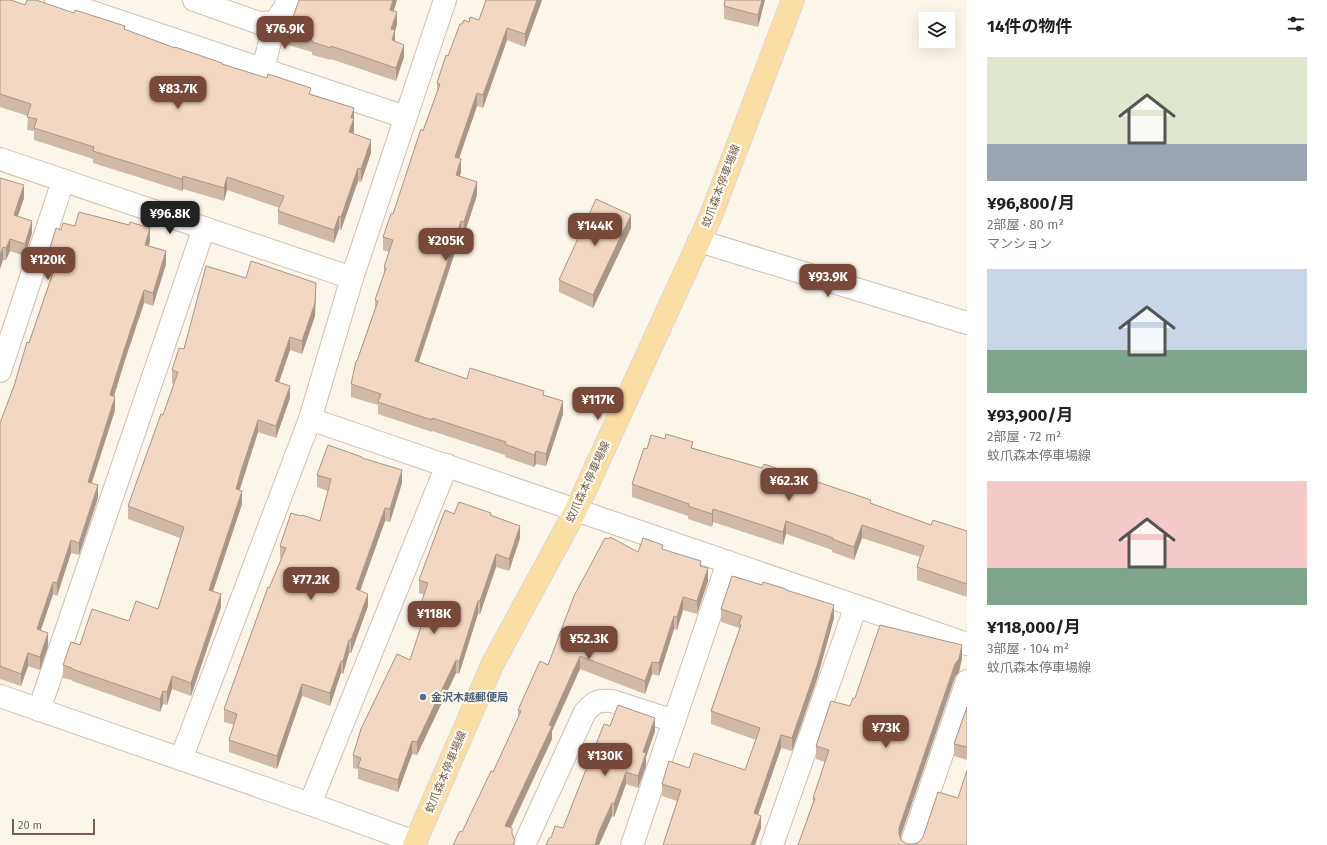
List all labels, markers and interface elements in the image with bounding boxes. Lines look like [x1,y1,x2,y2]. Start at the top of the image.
map controls [919,12,955,48]
button: layers [919,12,955,48]
icon: filters [1285,13,1307,35]
pin: ¥76.9K [252,16,318,50]
text: 14件の物件 [987,16,1073,37]
text: ¥76.9K [266,21,304,36]
pin: ¥83.7K [145,76,211,110]
text: ¥83.7K [158,81,198,96]
icon: home [1111,83,1183,155]
street label: 蚊爪森本停車場線 [699,143,743,229]
text: ¥96,800/月 [987,193,1075,214]
pin: ¥96.8K [137,201,203,235]
text: ¥96.8K [150,206,190,221]
pin: ¥144K [567,213,623,247]
text: 2部屋 · 80 m² [987,217,1064,232]
text: ¥144K [577,218,613,233]
pin: ¥205K [418,228,474,262]
text: ¥205K [428,233,464,248]
text: マンション [987,236,1052,251]
pin: ¥120K [20,247,76,281]
text: ¥120K [30,252,66,267]
pin: ¥93.9K [795,264,861,298]
text: ¥93.9K [808,269,848,284]
icon: home [1111,295,1183,367]
pin: ¥117K [570,387,626,421]
text: ¥117K [581,392,615,407]
text: ¥93,900/月 [987,405,1073,426]
text: 2部屋 · 72 m² [987,429,1061,444]
street label: 蚊爪森本停車場線 [564,439,612,525]
text: 蚊爪森本停車場線 [987,448,1091,463]
pin: ¥62.3K [756,468,822,502]
text: ¥62.3K [769,473,809,488]
icon: home [1111,507,1183,579]
pin: ¥77.2K [278,567,344,601]
text: ¥77.2K [292,572,330,587]
pin: ¥118K [406,601,462,635]
text: ¥118K [417,606,451,621]
text: ¥118,000/月 [987,617,1081,638]
pin: ¥52.3K [556,626,622,660]
text: ¥52.3K [569,631,609,646]
text: 3部屋 · 104 m² [987,641,1069,656]
text: 蚊爪森本停車場線 [987,660,1091,675]
place label: 金沢木越郵便局 [431,691,508,704]
marker: 金沢木越郵便局 [418,692,428,702]
pin: ¥73K [862,715,910,749]
text: ¥73K [872,720,900,735]
street label: 蚊爪森本停車場線 [423,729,469,815]
pin: ¥130K [577,743,633,777]
text: ¥130K [587,748,623,763]
scale bar [12,817,95,836]
text: 20 m [18,819,42,832]

